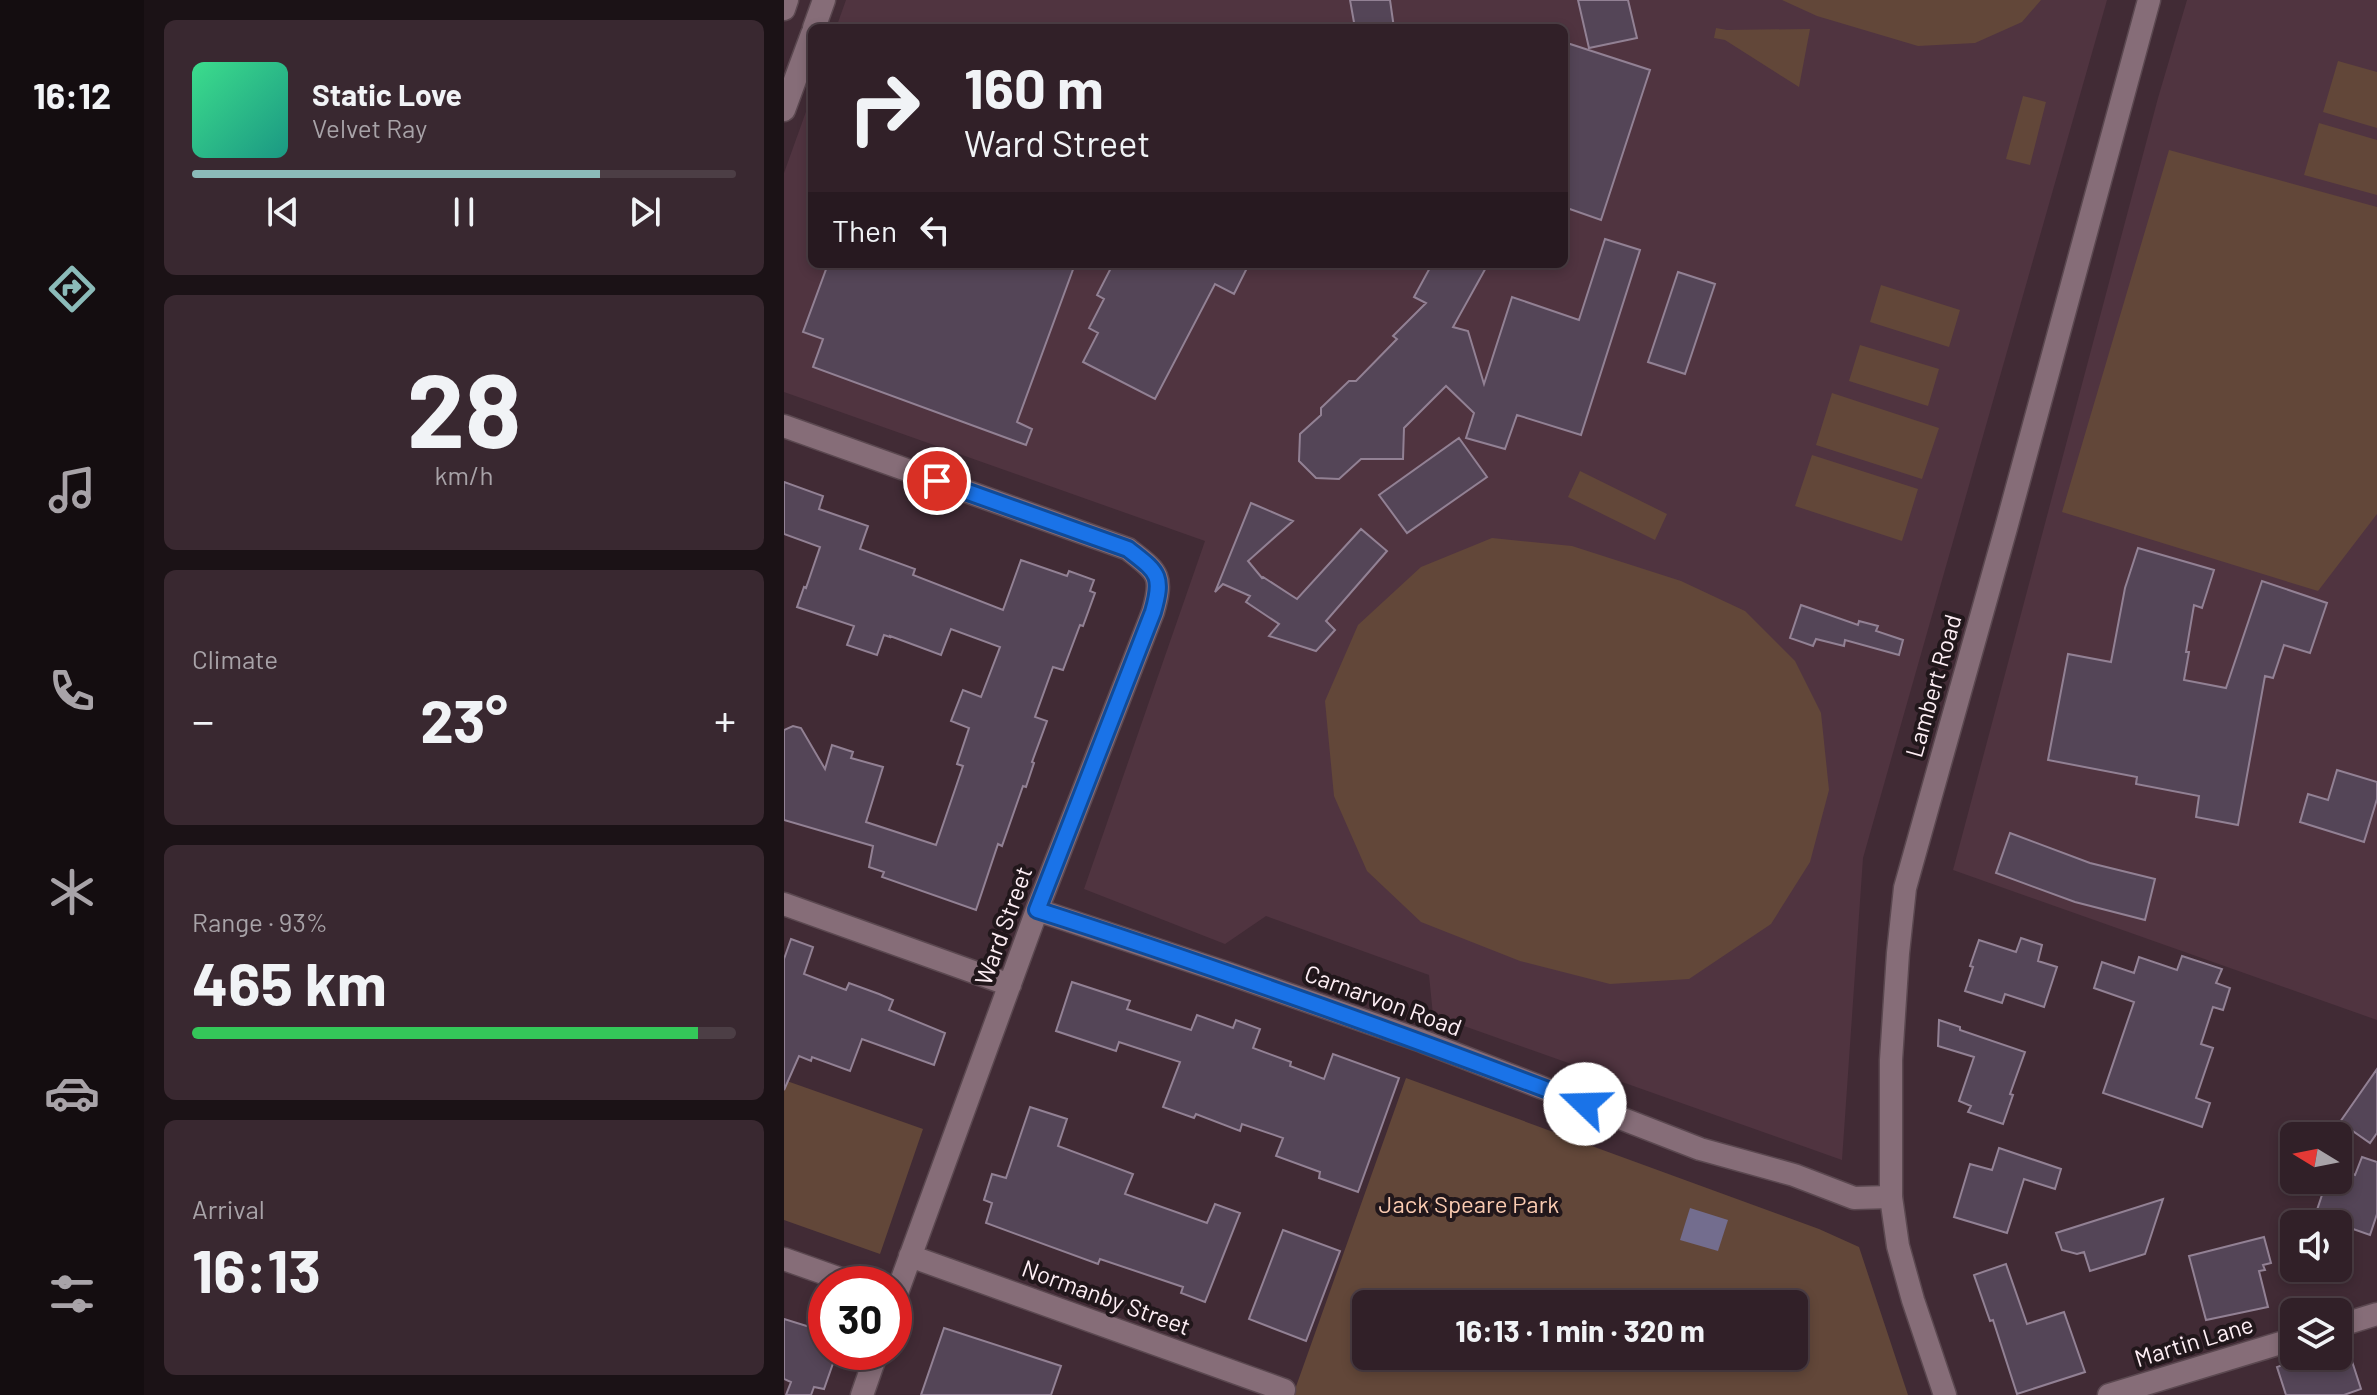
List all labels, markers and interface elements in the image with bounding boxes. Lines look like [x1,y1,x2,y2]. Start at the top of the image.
text: 160 m [964,53,1104,120]
icon: right [832,56,936,160]
text: 16:12 [33,73,111,116]
text: Static Love [312,76,462,112]
text: Velvet Ray [312,112,427,143]
text: Ward Street [964,121,1150,164]
icon: previous [261,190,305,234]
icon: pause [442,190,486,234]
icon: next [623,190,667,234]
icon: left [913,208,957,252]
text: Then [832,212,897,248]
icon: directions [44,261,100,317]
text: 28 [407,344,521,469]
pin [903,447,971,515]
text: km/h [435,459,493,490]
icon: arrive [915,459,959,503]
icon: music [44,462,100,518]
street label: Lambert Road [1898,611,1967,760]
text: Climate [192,643,278,674]
icon: phone [44,663,100,719]
text: 23° [420,683,508,755]
text: − [192,693,214,746]
text: + [714,693,736,746]
street label: Ward Street [968,862,1037,989]
icon: climate [44,864,100,920]
text: Range · 93% [192,906,328,937]
text: 465 km [192,946,387,1018]
street label: Carnarvon Road [1301,958,1466,1041]
position arrow [1543,1062,1627,1146]
icon: car [44,1065,100,1121]
north arrow [2280,1122,2352,1194]
map controls [2280,1122,2352,1370]
park label: Jack Speare Park [1379,1189,1559,1218]
text: Arrival [192,1193,265,1224]
button: sound [2280,1210,2352,1282]
text: 16:13 [192,1233,321,1305]
street label: Normanby Street [1018,1253,1195,1341]
icon: filters [44,1266,100,1322]
speed limit sign: 30 [808,1266,912,1370]
button: layers [2280,1298,2352,1370]
street label: Martin Lane [2131,1309,2256,1372]
text: 16:13 · 1 min · 320 m [1455,1312,1705,1348]

